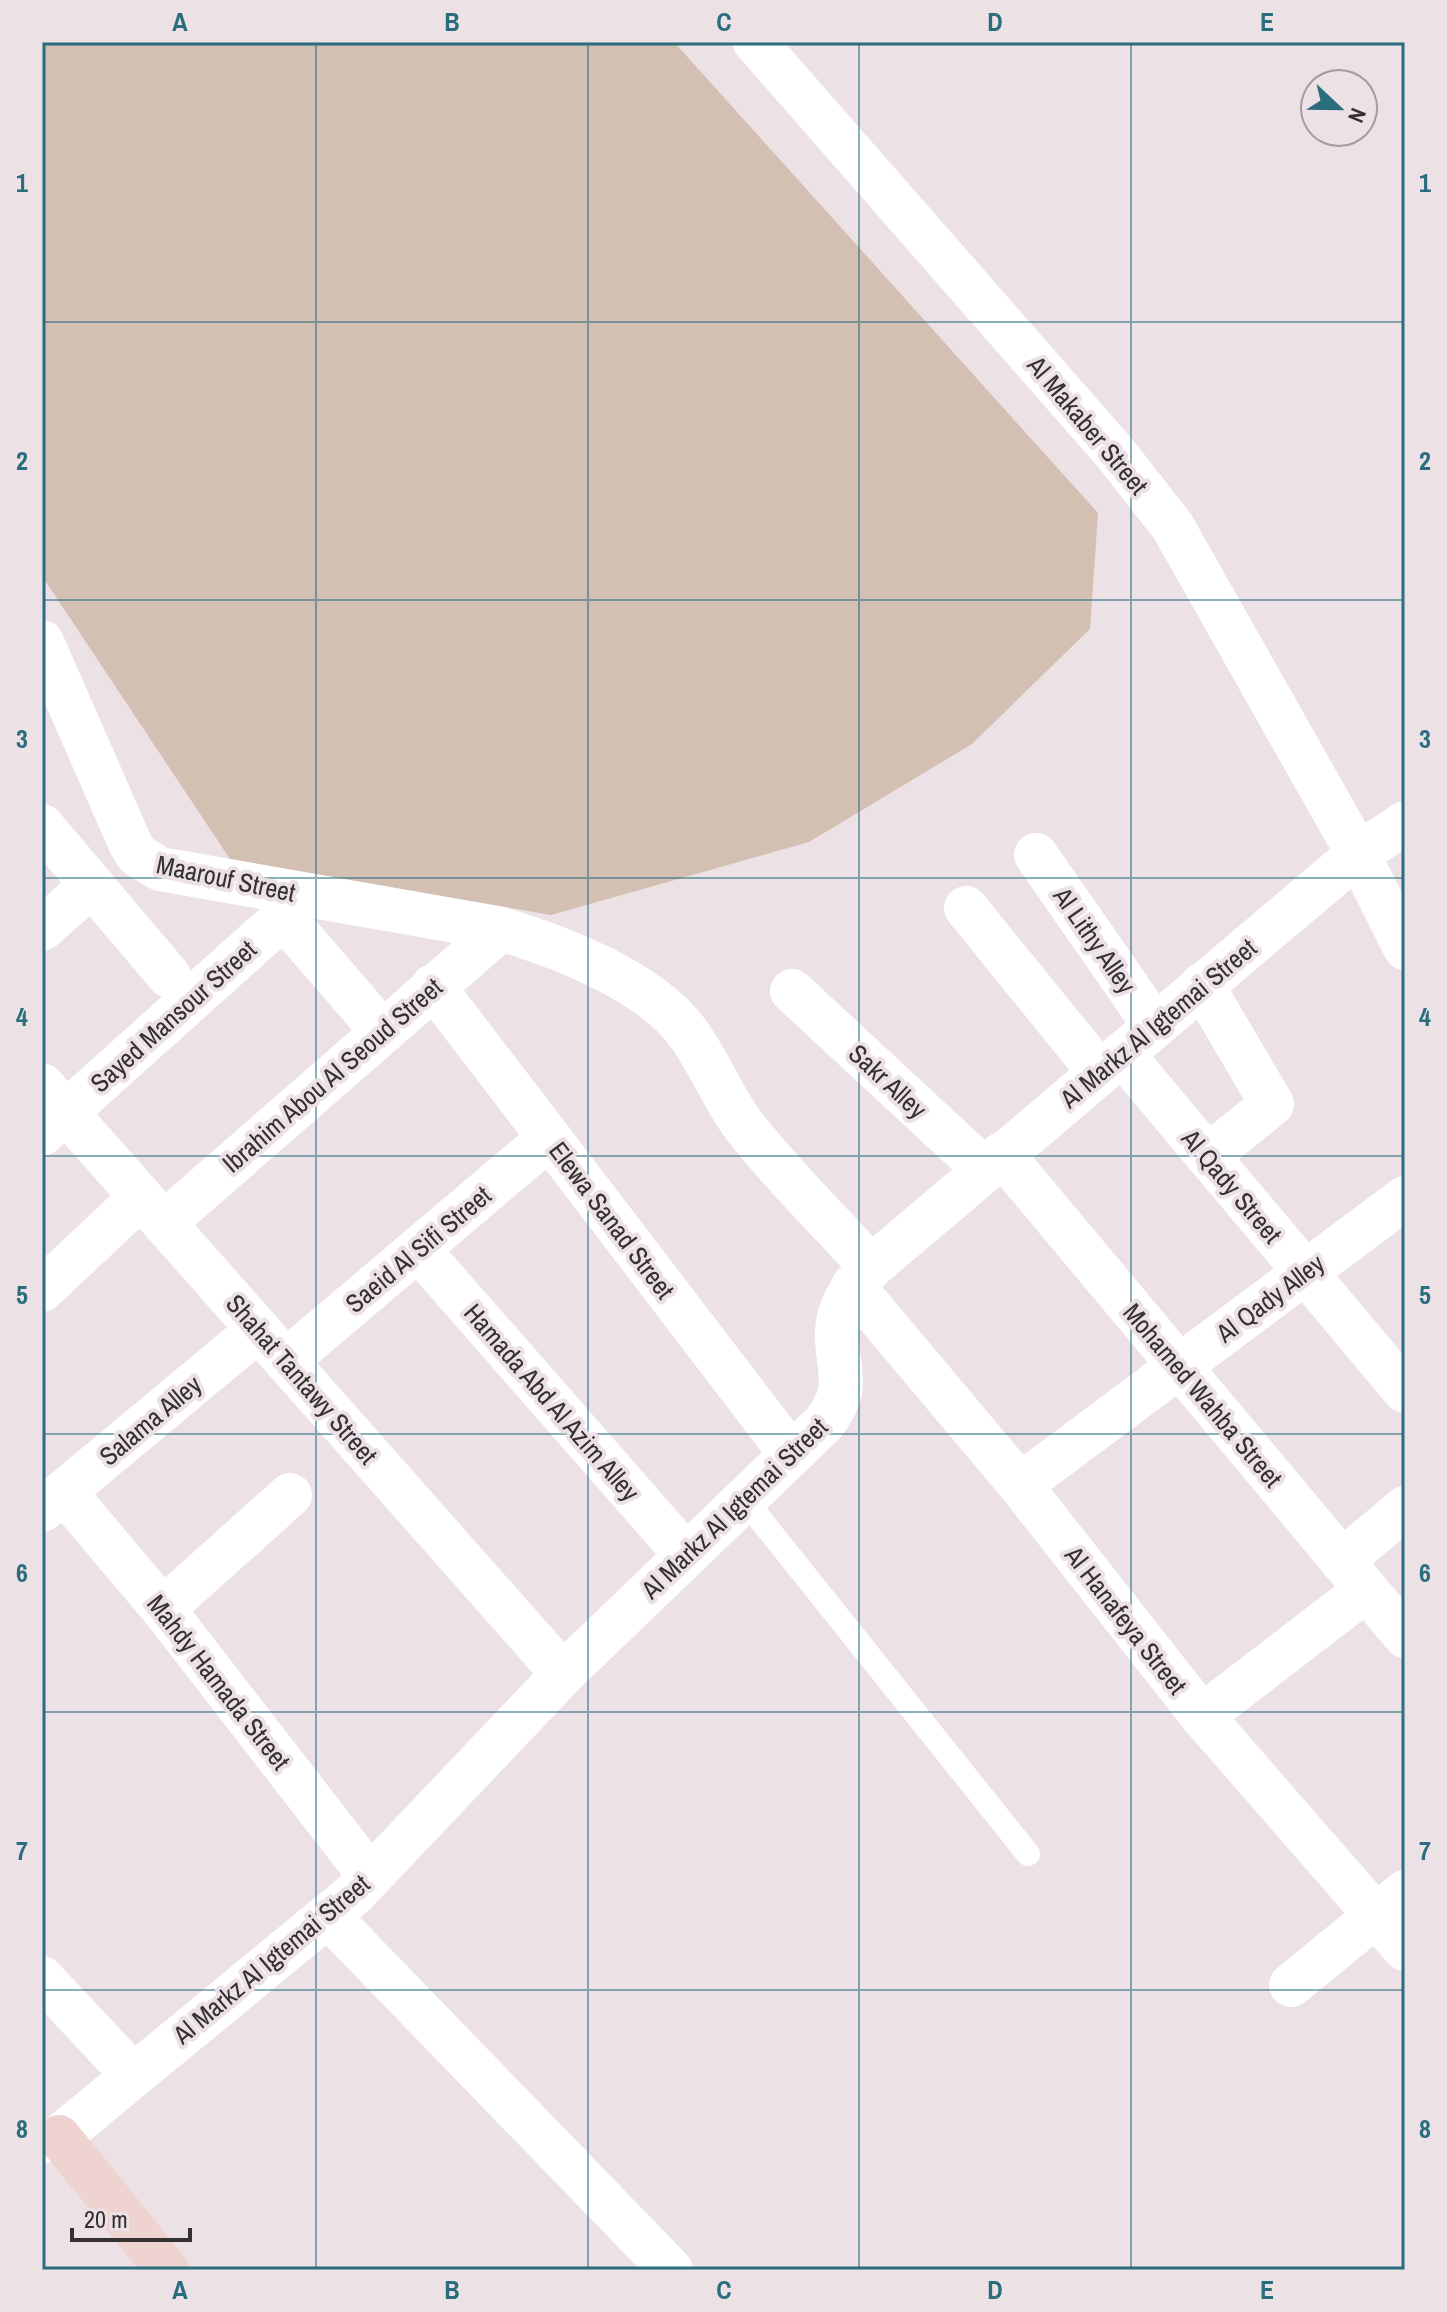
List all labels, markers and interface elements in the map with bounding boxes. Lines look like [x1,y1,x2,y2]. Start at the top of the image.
text: A [172,4,188,39]
text: B [444,4,460,39]
text: C [716,4,732,39]
text: D [987,4,1003,39]
text: E [1260,4,1274,39]
north arrow [1299,68,1379,148]
text: N [1341,104,1374,127]
text: 1 [16,165,28,200]
text: 1 [1419,165,1431,200]
street label: Al Makaber Street [1019,348,1156,502]
text: 2 [16,443,28,478]
text: 2 [1419,443,1431,478]
text: 3 [16,721,28,756]
text: 3 [1419,721,1431,756]
street label: Maarouf Street [153,846,299,910]
street label: Al Lithy Alley [1045,879,1145,1000]
street label: Al Markz Al Igtemai Street [1052,930,1264,1116]
street label: Sayed Mansour Street [82,932,264,1100]
street label: Ibrahim Abou Al Seoud Street [215,970,450,1180]
text: 4 [16,999,28,1034]
text: 4 [1419,999,1431,1034]
street label: Sakr Alley [841,1036,935,1126]
street label: Al Qady Street [1173,1121,1290,1250]
street label: Elewa Sanad Street [541,1134,683,1306]
street label: Saeid Al Sifi Street [338,1178,498,1320]
street label: Al Qady Alley [1208,1246,1331,1351]
text: 5 [16,1277,28,1312]
text: 5 [1419,1277,1431,1312]
street label: Shahat Tantawy Street [218,1287,386,1472]
street label: Hamada Abd Al Azim Alley [456,1296,648,1509]
street label: Mohamed Wahba Street [1116,1296,1290,1495]
street label: Salama Alley [92,1367,209,1473]
street label: Al Markz Al Igtemai Street [632,1410,835,1607]
street label: Al Hanafeya Street [1057,1538,1195,1701]
text: 6 [16,1555,28,1590]
text: 6 [1419,1555,1431,1590]
street label: Mahdy Hamada Street [140,1587,298,1777]
text: 7 [16,1833,28,1868]
text: 7 [1419,1833,1431,1868]
street label: Al Markz Al Igtemai Street [165,1866,377,2052]
text: 8 [16,2111,28,2146]
text: 8 [1419,2111,1431,2146]
scale bar [72,2192,190,2242]
text: 20 m [84,2203,128,2235]
text: A [172,2272,188,2307]
text: B [444,2272,460,2307]
text: C [716,2272,732,2307]
text: D [987,2272,1003,2307]
text: E [1260,2272,1274,2307]

